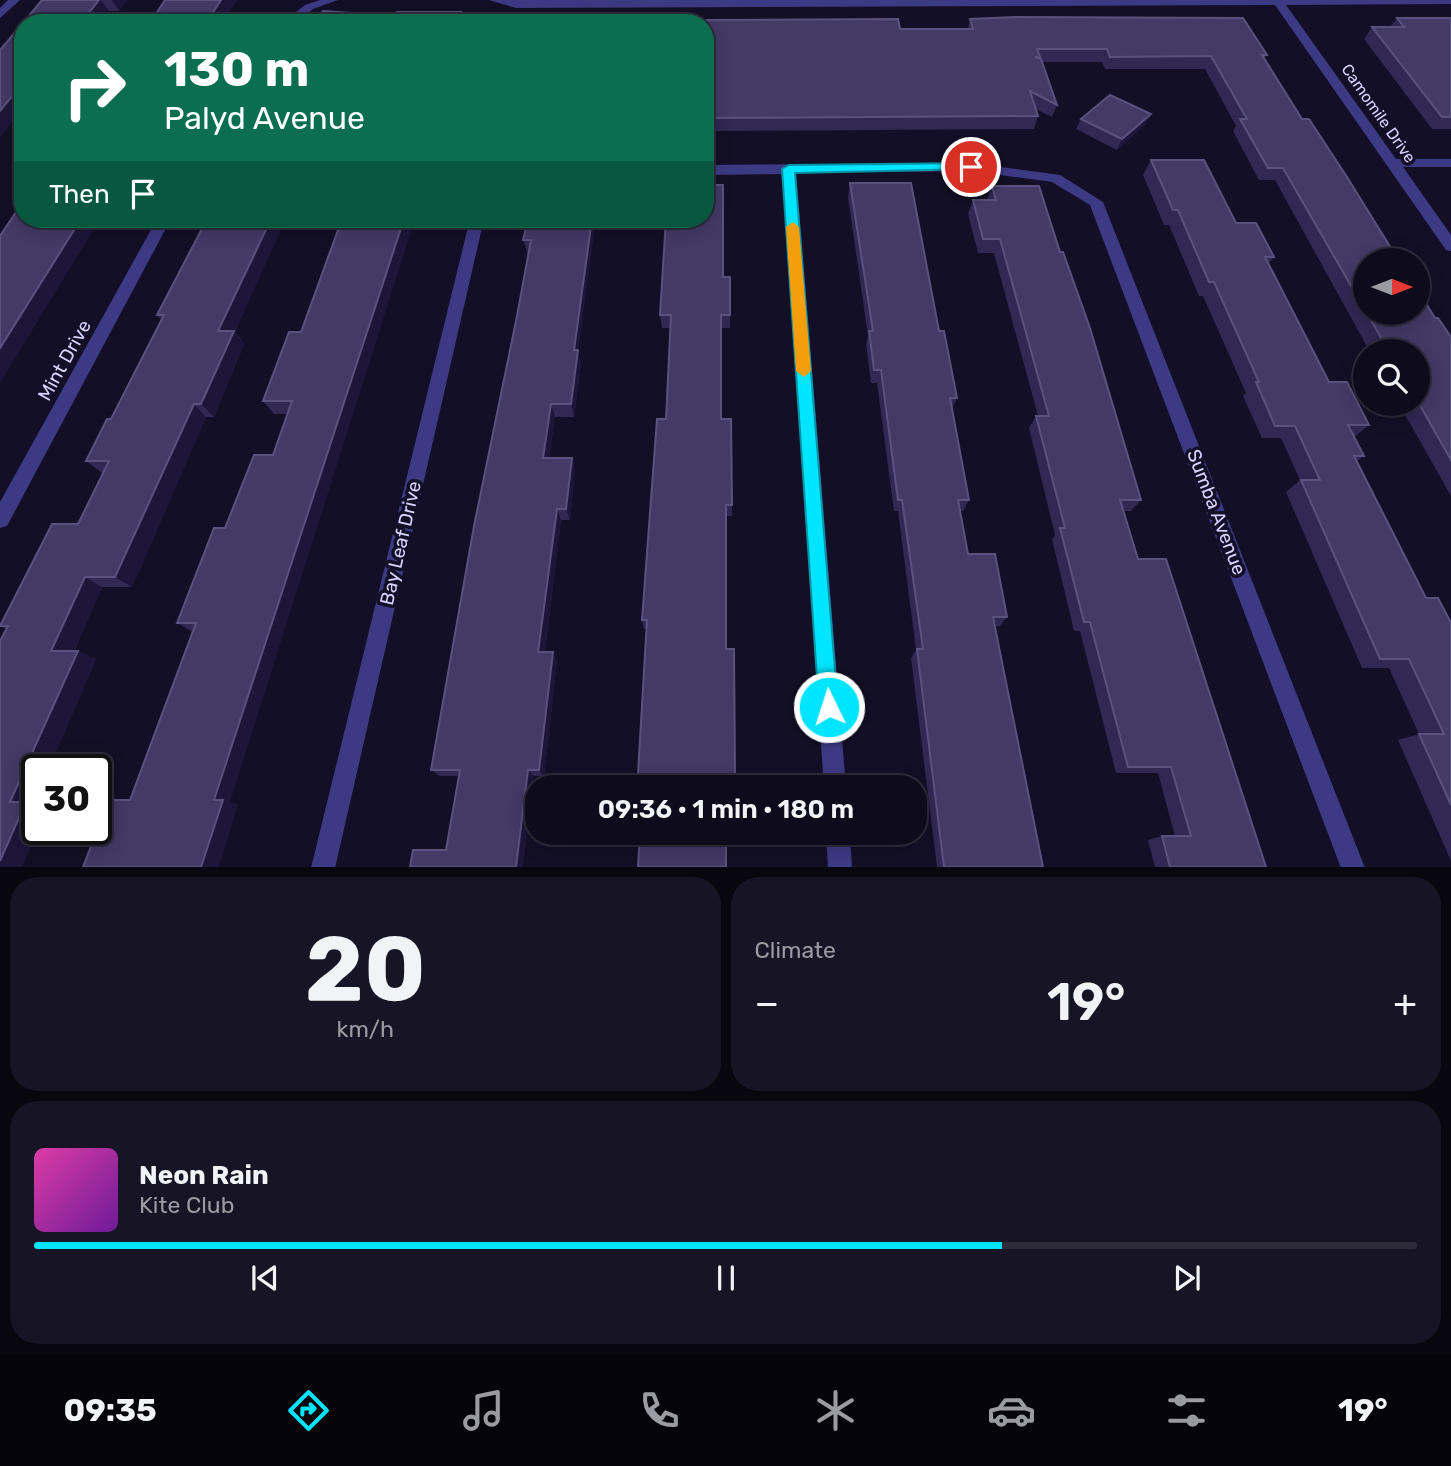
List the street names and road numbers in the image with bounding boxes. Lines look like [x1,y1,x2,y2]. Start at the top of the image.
street label: Camomile Drive [1337,60,1420,166]
street label: Mint Drive [33,316,96,405]
street label: Sumba Avenue [1182,446,1251,578]
street label: Bay Leaf Drive [375,479,426,607]

